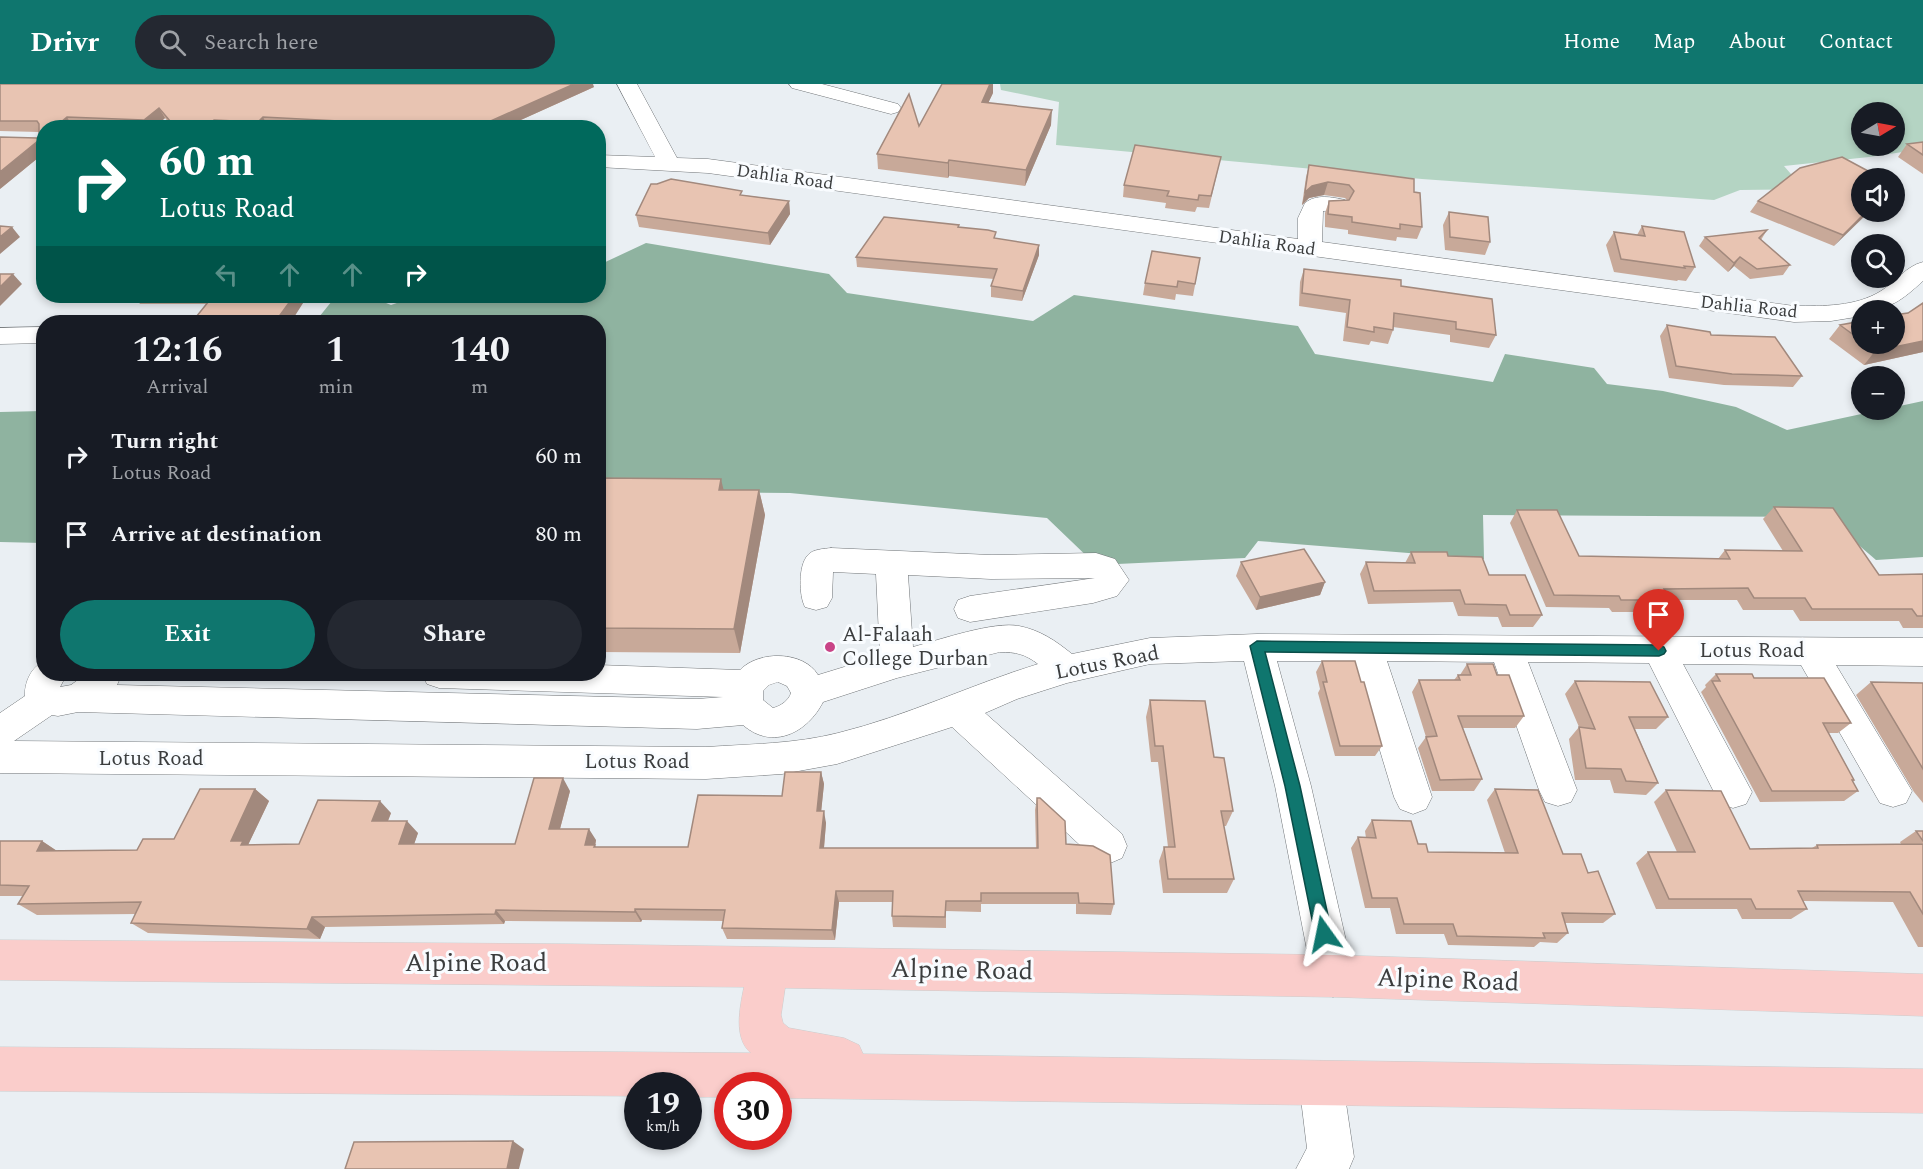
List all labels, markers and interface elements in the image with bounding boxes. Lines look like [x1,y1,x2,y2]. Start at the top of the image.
search box [135,15,555,69]
text: Drivr [30,21,99,64]
icon: search [156,26,189,59]
text: Search here [204,26,318,59]
text: Home [1563,26,1620,58]
text: Map [1653,26,1695,58]
text: About [1728,26,1786,58]
text: Contact [1819,26,1893,58]
north arrow [1851,102,1905,156]
map controls [1851,102,1905,420]
text: 60 m [159,131,254,194]
icon: right [60,144,138,222]
street label: Dahlia Road [735,157,835,197]
button: sound [1851,168,1905,222]
text: Lotus Road [159,188,295,230]
street label: Dahlia Road [1217,223,1317,263]
button: search [1851,234,1905,288]
icon: left [210,258,243,291]
icon: ahead [273,258,306,291]
icon: ahead [336,258,369,291]
icon: right [399,258,432,291]
street label: Dahlia Road [1699,288,1799,326]
button: + [1851,300,1905,354]
text: 12:16 [132,323,222,378]
text: 1 [326,323,346,378]
text: 140 [449,323,510,378]
button: − [1851,366,1905,420]
text: Arrival [146,372,208,402]
text: min [318,372,353,402]
text: m [471,372,488,402]
text: Turn right [111,425,218,458]
icon: right [60,440,93,473]
text: 60 m [536,440,582,473]
text: Lotus Road [111,458,211,488]
icon: arrive [60,518,93,551]
text: Arrive at destination [111,518,322,551]
text: 80 m [536,518,582,551]
pin [1633,589,1684,651]
icon: arrive [1642,598,1675,631]
button: Exit [60,600,315,669]
button: Share [327,600,582,669]
place label: Al-Falaah College Durban [842,619,989,675]
street label: Lotus Road [1699,635,1805,667]
street label: Lotus Road [1052,637,1162,689]
marker: Al-Falaah College Durban [823,640,837,654]
street label: Lotus Road [98,743,204,775]
street label: Lotus Road [584,746,690,778]
position arrow [1292,902,1356,966]
street label: Alpine Road [405,943,547,983]
street label: Alpine Road [890,949,1034,991]
street label: Alpine Road [1376,958,1520,1002]
speed limit sign: 30 [714,1072,792,1150]
text: 19 [646,1081,680,1127]
text: km/h [646,1115,680,1138]

